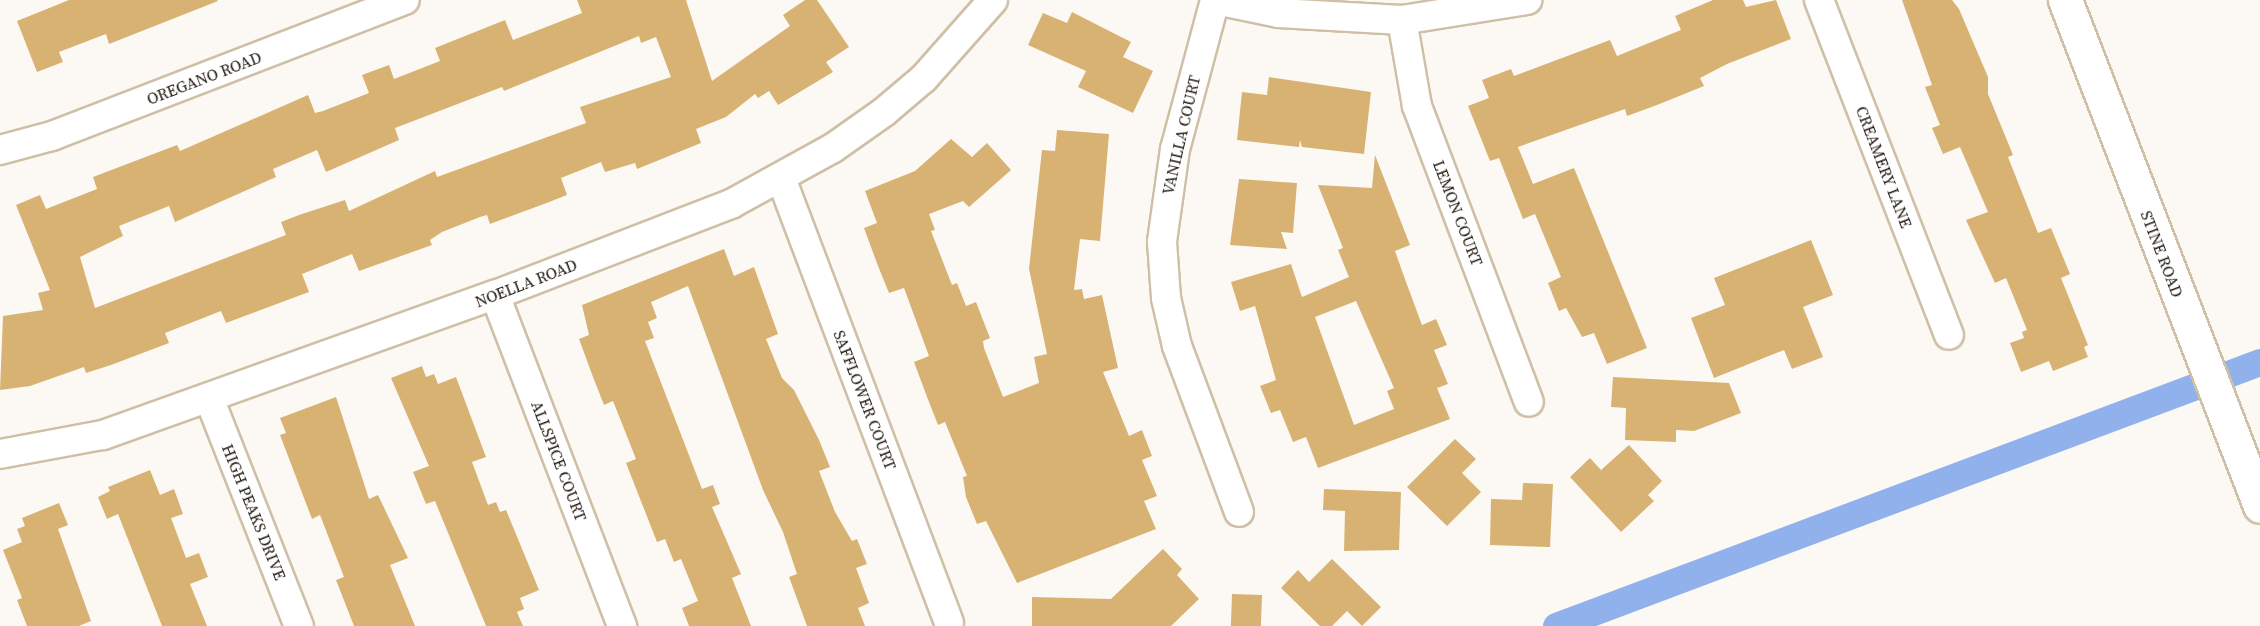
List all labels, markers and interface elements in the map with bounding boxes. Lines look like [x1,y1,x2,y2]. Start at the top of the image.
street label: OREGANO ROAD [144,47,264,109]
street label: VANILLA COURT [1158,73,1204,197]
street label: CREAMERY LANE [1852,103,1916,231]
street label: LEMON COURT [1429,158,1487,268]
street label: STINE ROAD [2137,208,2187,300]
street label: NOELLA ROAD [472,255,580,311]
street label: SAFFLOWER COURT [830,328,900,472]
street label: ALLSPICE COURT [527,398,591,524]
street label: HIGH PEAKS DRIVE [218,441,290,583]

